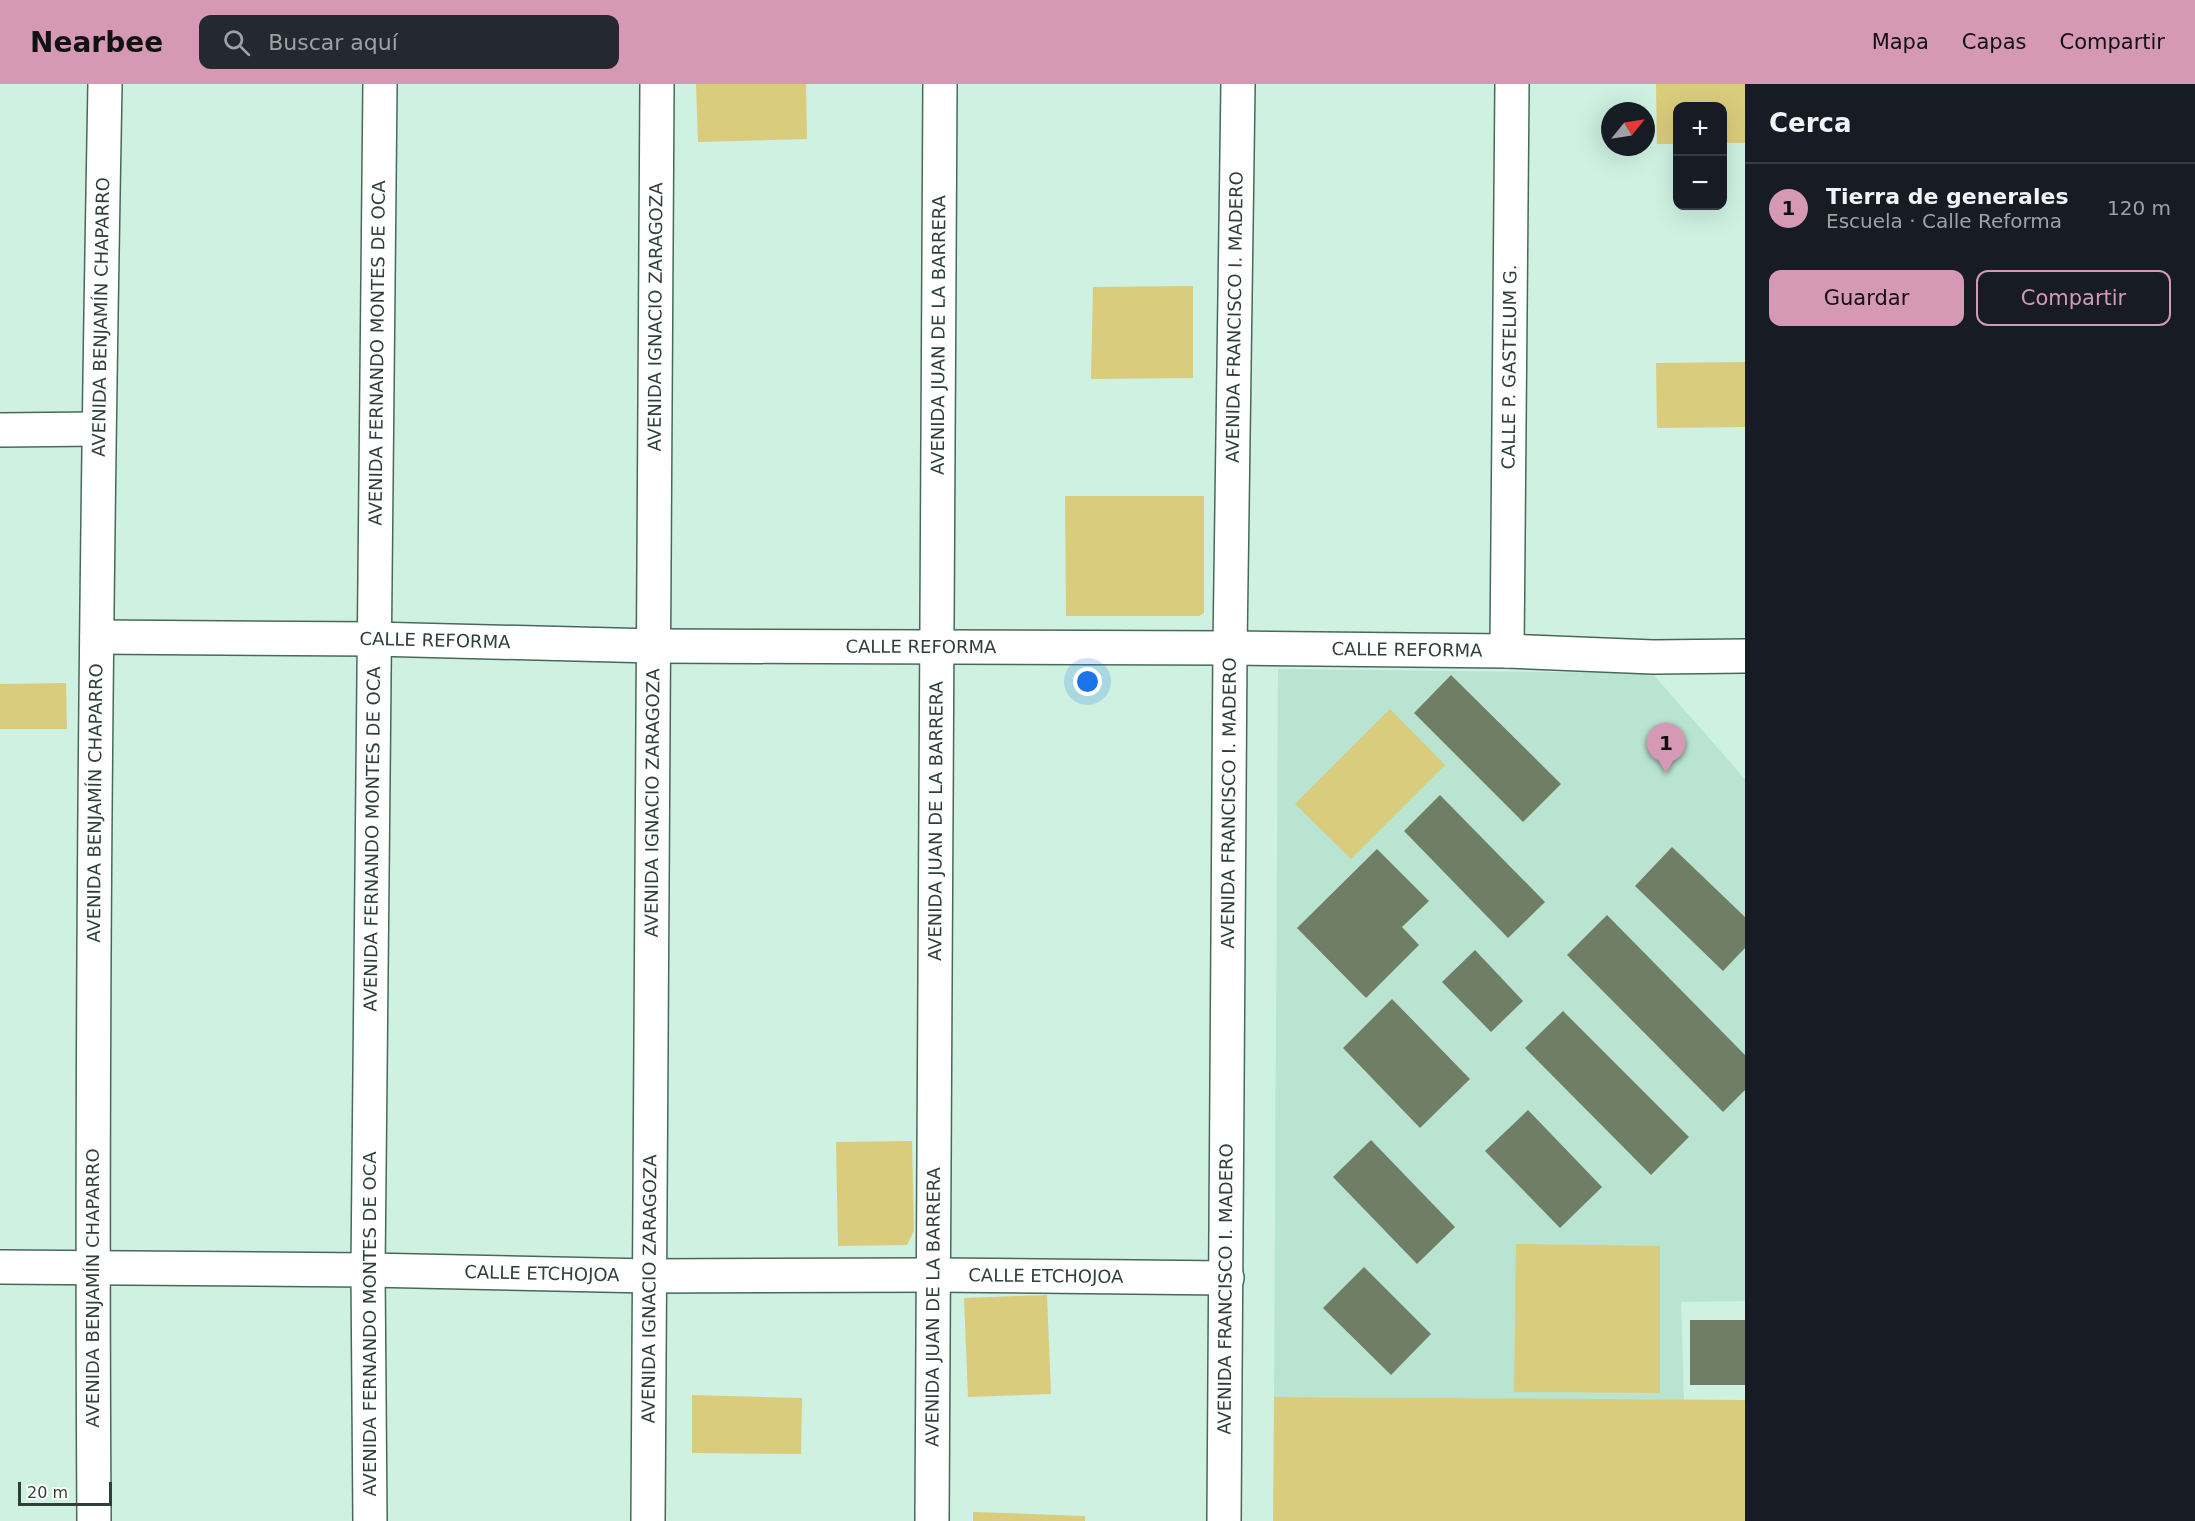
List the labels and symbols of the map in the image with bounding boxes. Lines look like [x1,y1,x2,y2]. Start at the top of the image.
north arrow [1601,102,1655,156]
street label: AVENIDA FRANCISCO I. MADERO [1222,171,1247,463]
street label: AVENIDA BENJAMÍN CHAPARRO [88,177,113,457]
street label: AVENIDA FERNANDO MONTES DE OCA [365,180,389,526]
street label: AVENIDA IGNACIO ZARAGOZA [644,182,666,452]
street label: AVENIDA JUAN DE LA BARRERA [927,194,949,475]
street label: CALLE P. GASTELUM G. [1498,264,1520,470]
street label: CALLE REFORMA [359,628,511,652]
street label: CALLE REFORMA [845,636,997,657]
street label: CALLE REFORMA [1331,638,1483,661]
street label: AVENIDA FRANCISCO I. MADERO [1217,657,1240,949]
street label: AVENIDA BENJAMÍN CHAPARRO [83,663,106,943]
street label: AVENIDA FERNANDO MONTES DE OCA [360,666,384,1012]
your location [1073,667,1102,696]
street label: AVENIDA IGNACIO ZARAGOZA [641,668,663,938]
street label: AVENIDA JUAN DE LA BARRERA [924,680,947,961]
pin: 1 [1646,724,1686,773]
street label: AVENIDA FRANCISCO I. MADERO [1214,1143,1237,1435]
street label: AVENIDA BENJAMÍN CHAPARRO [82,1148,103,1428]
street label: AVENIDA FERNANDO MONTES DE OCA [359,1151,380,1497]
street label: AVENIDA IGNACIO ZARAGOZA [638,1154,660,1424]
street label: AVENIDA JUAN DE LA BARRERA [921,1166,944,1447]
street label: CALLE ETCHOJOA [464,1261,620,1285]
street label: CALLE ETCHOJOA [968,1264,1124,1287]
scale bar [18,1479,112,1506]

